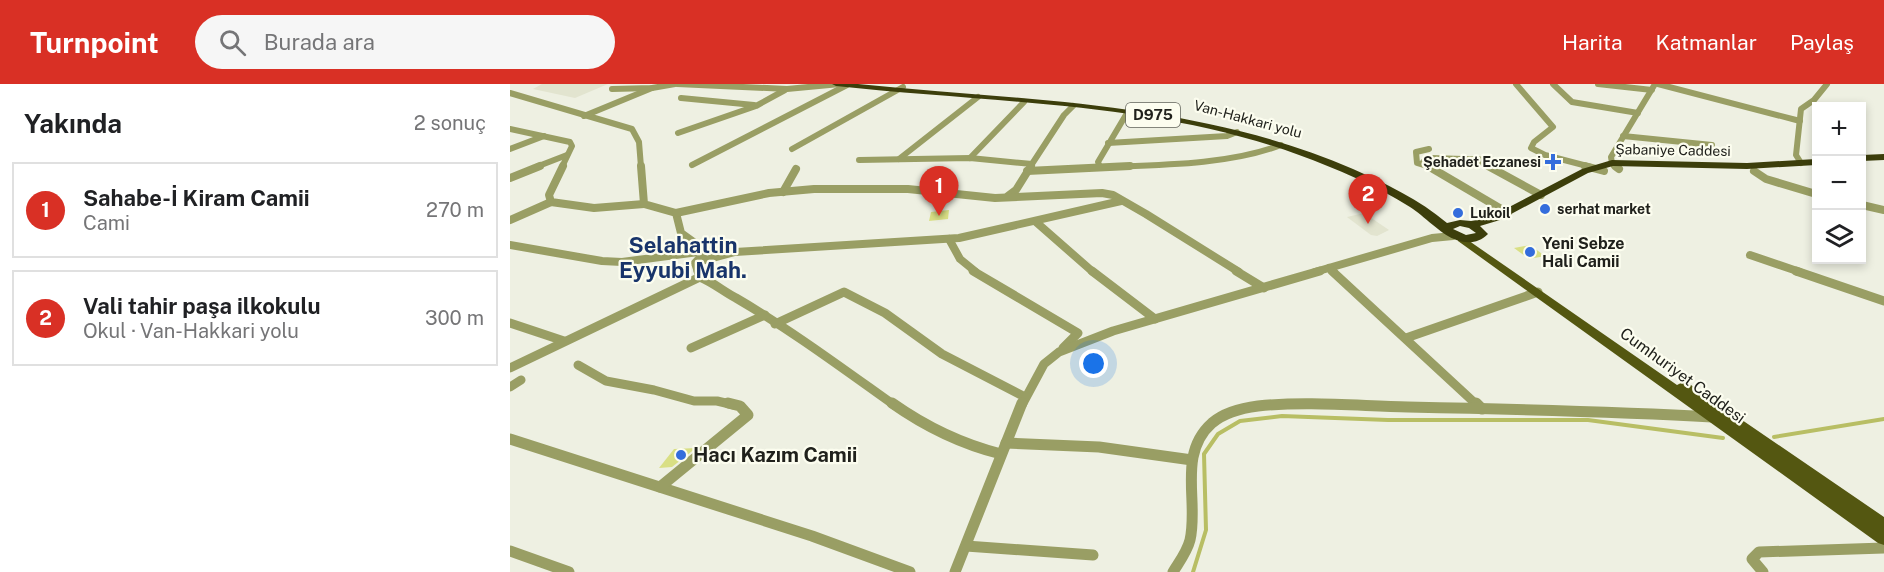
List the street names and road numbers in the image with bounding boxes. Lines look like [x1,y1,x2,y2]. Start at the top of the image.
street label: Van-Hakkari yolu [1192,97,1304,141]
road number: D975 [1126,103,1180,127]
street label: Şabaniye Caddesi [1615,141,1731,159]
street label: Cumhuriyet Caddesi [1616,324,1749,427]

